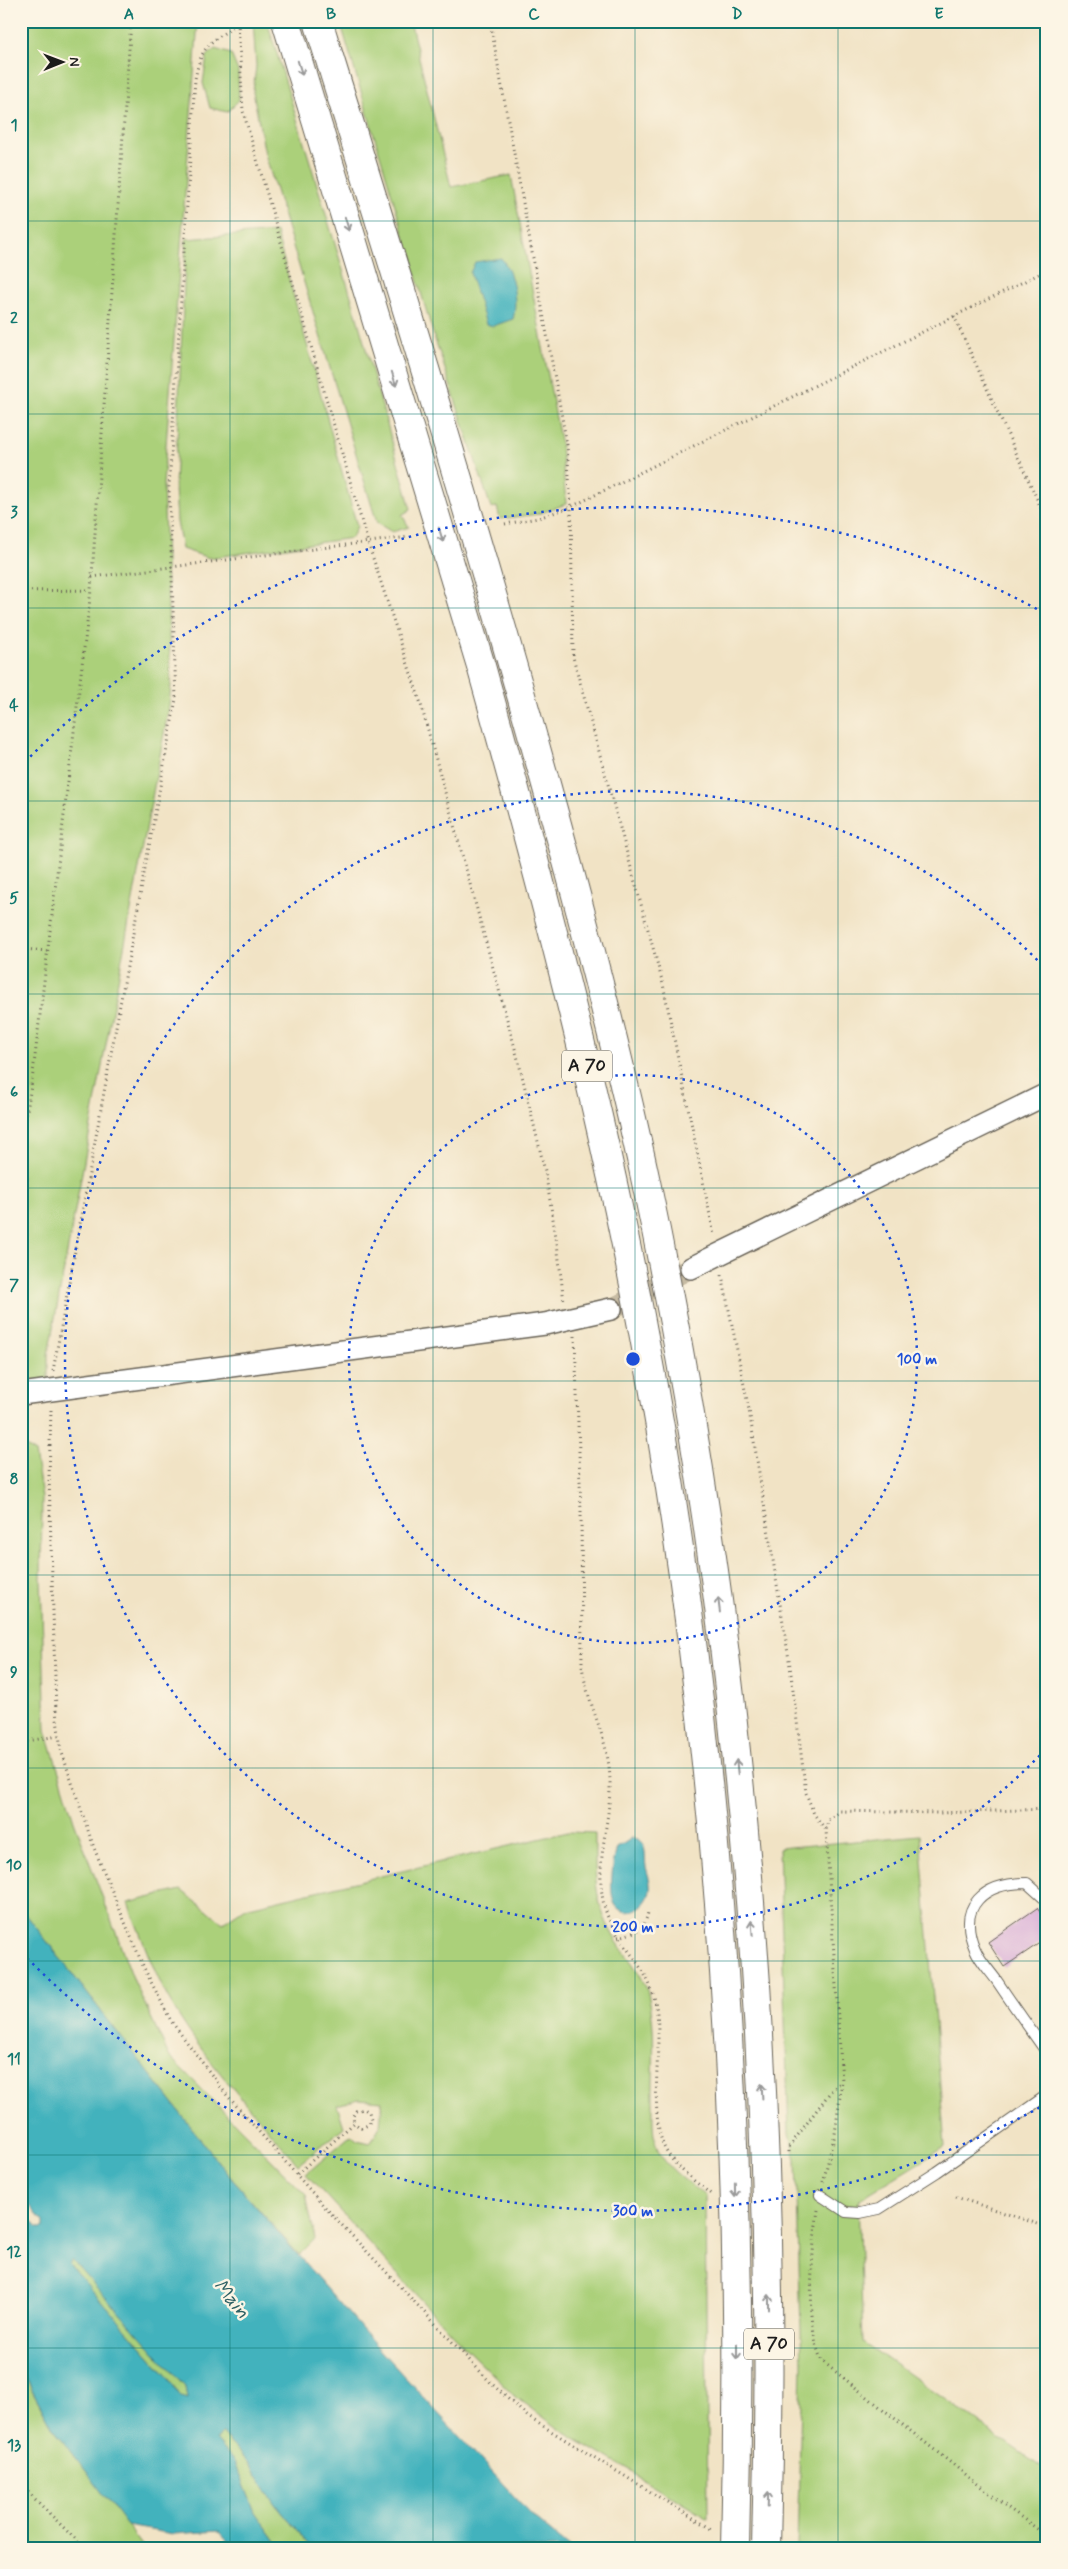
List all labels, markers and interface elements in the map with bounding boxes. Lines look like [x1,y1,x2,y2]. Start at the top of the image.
text: A [124,4,134,25]
text: B [326,4,336,25]
text: C [528,4,540,25]
text: D [731,4,743,25]
text: E [934,4,944,25]
north arrow [38,38,88,88]
text: N [65,57,83,67]
one-way arrow [296,60,306,76]
text: 1 [10,115,18,136]
one-way arrow [342,215,352,231]
text: 2 [10,308,18,329]
one-way arrow [389,371,399,387]
text: 3 [10,502,18,523]
one-way arrow [436,526,446,542]
text: 4 [9,695,19,716]
text: 5 [9,888,19,909]
road number: A 70 [562,1050,612,1082]
text: 6 [10,1082,18,1103]
text: 7 [9,1275,19,1296]
centre of rings [624,1350,642,1368]
text: 100 m [897,1350,937,1370]
text: 8 [9,1469,19,1490]
one-way arrow [714,1598,724,1614]
text: 9 [10,1662,18,1683]
one-way arrow [732,1759,742,1775]
text: 10 [6,1855,22,1876]
text: 200 m [613,1918,654,1938]
one-way arrow [748,1921,757,1937]
text: 11 [7,2049,21,2070]
one-way arrow [758,2083,767,2099]
one-way arrow [730,2182,740,2198]
text: 300 m [613,2202,653,2222]
text: 12 [6,2242,22,2263]
water label: Main [207,2274,255,2324]
one-way arrow [764,2294,774,2310]
road number: A 70 [744,2328,794,2360]
one-way arrow [732,2344,742,2360]
text: 13 [7,2435,21,2456]
one-way arrow [763,2491,772,2507]

